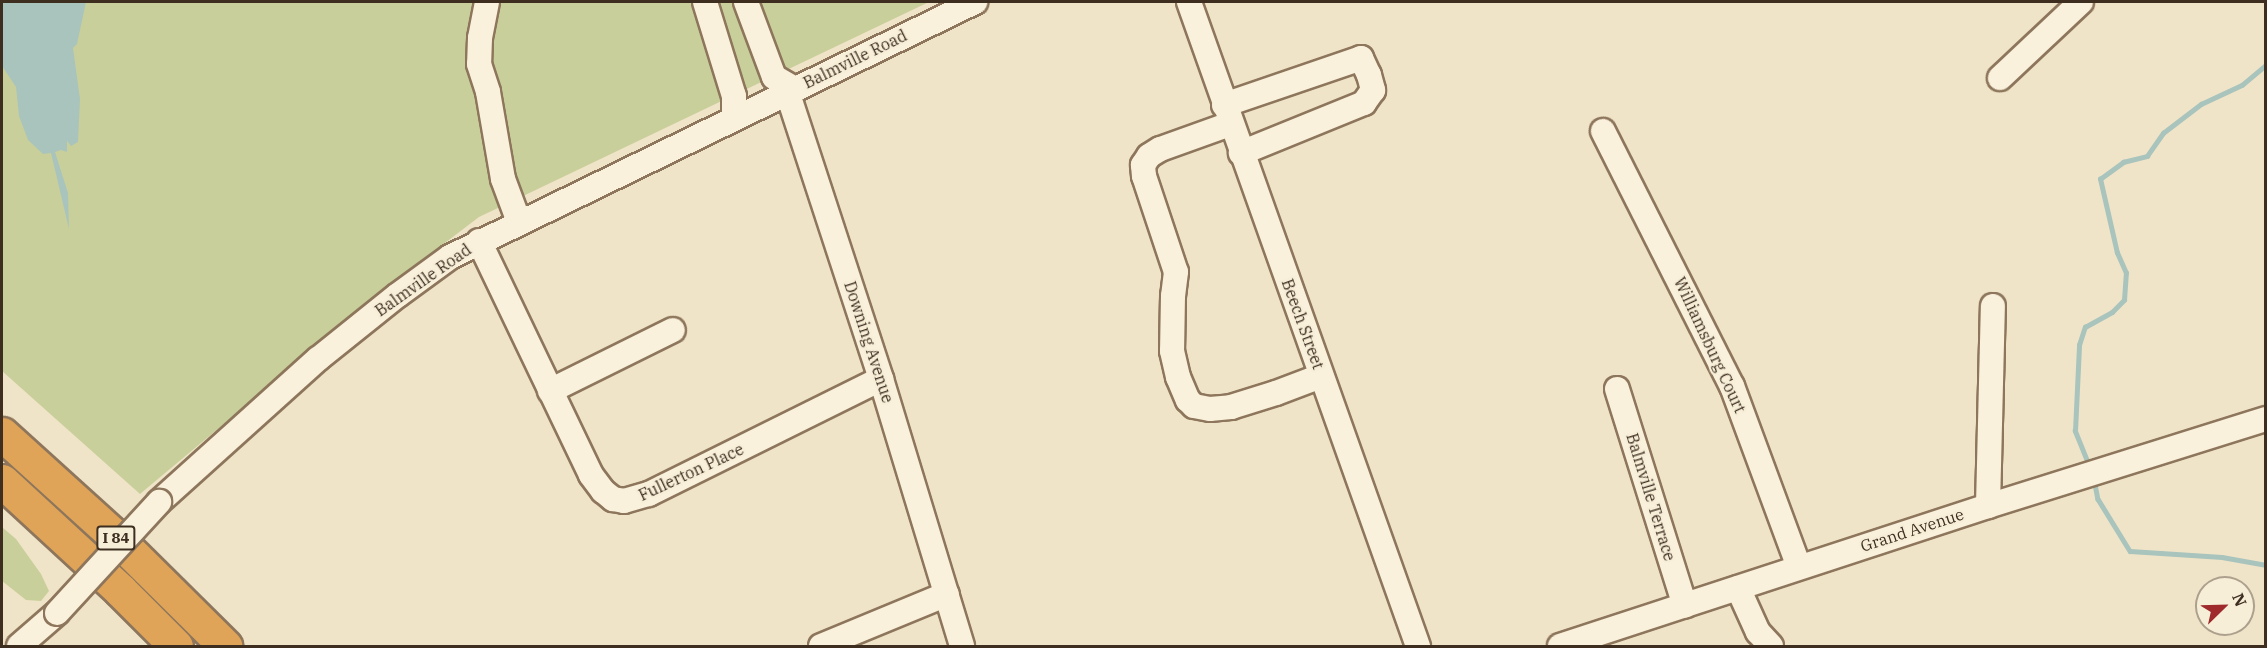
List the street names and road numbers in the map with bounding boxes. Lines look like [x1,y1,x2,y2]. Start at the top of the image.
street label: Balmville Road [800,26,910,92]
street label: Balmville Road [371,240,475,320]
street label: Williamsburg Court [1670,274,1750,416]
street label: Beech Street [1278,276,1328,372]
street label: Downing Avenue [840,279,898,405]
street label: Balmville Terrace [1622,431,1680,563]
street label: Fullerton Place [635,439,747,505]
street label: Grand Avenue [1858,504,1966,556]
road number: I 84 [95,526,137,550]

